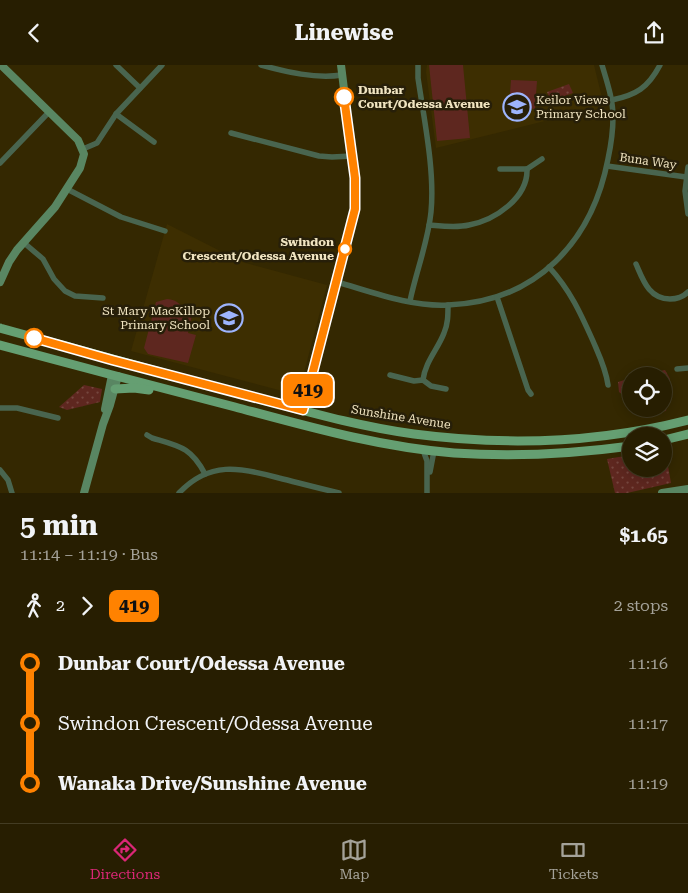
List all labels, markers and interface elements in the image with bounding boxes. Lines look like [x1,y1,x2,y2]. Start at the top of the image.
icon: back [20,19,48,47]
icon: share [640,19,668,47]
text: Linewise [294,20,394,45]
place label: Dunbar Court/Odessa Avenue [358,83,490,111]
marker: Dunbar Court/Odessa Avenue [334,87,354,107]
school or university icon: Keilor Views Primary School [502,92,532,122]
place label: Keilor Views Primary School [536,93,626,121]
street label: Buna Way [618,150,678,172]
place label: Swindon Crescent/Odessa Avenue [183,235,334,263]
marker: Swindon Crescent/Odessa Avenue [338,242,352,256]
school or university icon: St Mary MacKillop Primary School [214,303,244,333]
place label: St Mary MacKillop Primary School [102,304,210,332]
unlabelled marker [24,328,44,348]
map controls [622,367,672,477]
button: locate [622,367,672,417]
line badge: 419 [279,374,337,406]
text: 419 [293,379,323,400]
street label: Sunshine Avenue [350,402,452,432]
button: layers [622,427,672,477]
text: 5 min [20,509,98,542]
text: $1.65 [619,524,668,547]
text: 11:14 – 11:19 · Bus [20,545,158,564]
icon: walk [20,592,48,620]
icon: forward [73,592,101,620]
text: 419 [119,595,149,616]
text: 2 [56,596,65,615]
text: 2 stops [614,596,668,615]
text: Dunbar Court/Odessa Avenue [58,652,345,675]
text: 11:16 [628,654,668,673]
text: Swindon Crescent/Odessa Avenue [58,712,373,735]
text: 11:17 [628,714,668,733]
text: Wanaka Drive/Sunshine Avenue [58,772,367,795]
text: 11:19 [628,774,668,793]
tab: Directions [90,836,160,882]
tab: Map [339,836,369,882]
tab: Tickets [549,836,598,882]

